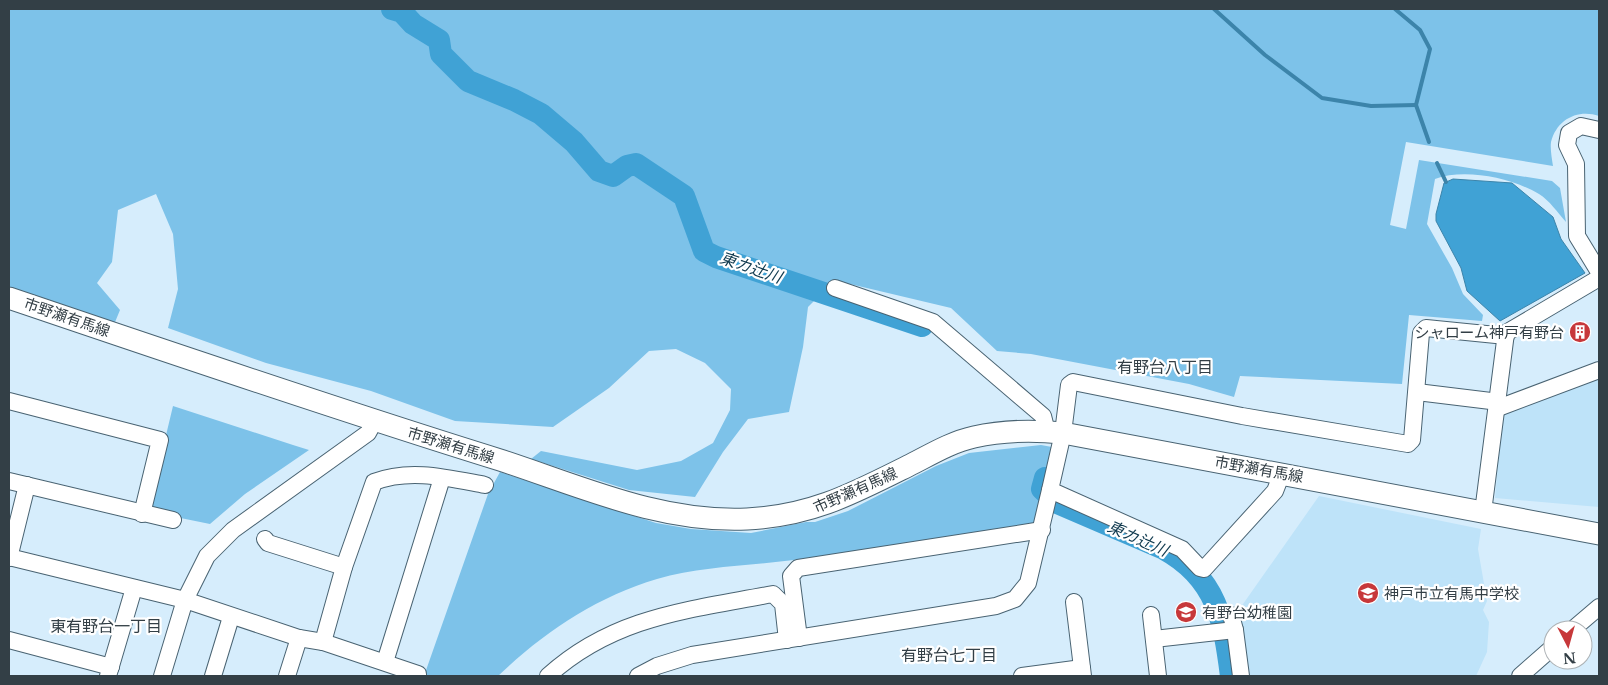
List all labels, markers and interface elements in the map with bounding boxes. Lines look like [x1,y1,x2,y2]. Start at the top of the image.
water label: 東カ辻川 [717,247,786,288]
street label: 市野瀬有馬線 [21,293,113,341]
building icon: シャローム神戸有野台 [1568,320,1592,344]
place label: シャローム神戸有野台 [1414,323,1564,342]
district label: 有野台八丁目 [1117,357,1213,377]
street label: 市野瀬有馬線 [405,423,497,467]
street label: 市野瀬有馬線 [1213,452,1305,486]
street label: 市野瀬有馬線 [810,463,900,517]
water label: 東カ辻川 [1105,516,1173,561]
school or university icon: 神戸市立有馬中学校 [1356,581,1380,605]
place label: 神戸市立有馬中学校 [1384,584,1519,603]
school or university icon: 有野台幼稚園 [1174,600,1198,624]
place label: 有野台幼稚園 [1202,603,1292,622]
district label: 東有野台一丁目 [50,616,162,636]
north arrow [1543,620,1593,670]
district label: 有野台七丁目 [901,645,997,665]
text: N [1562,648,1577,668]

